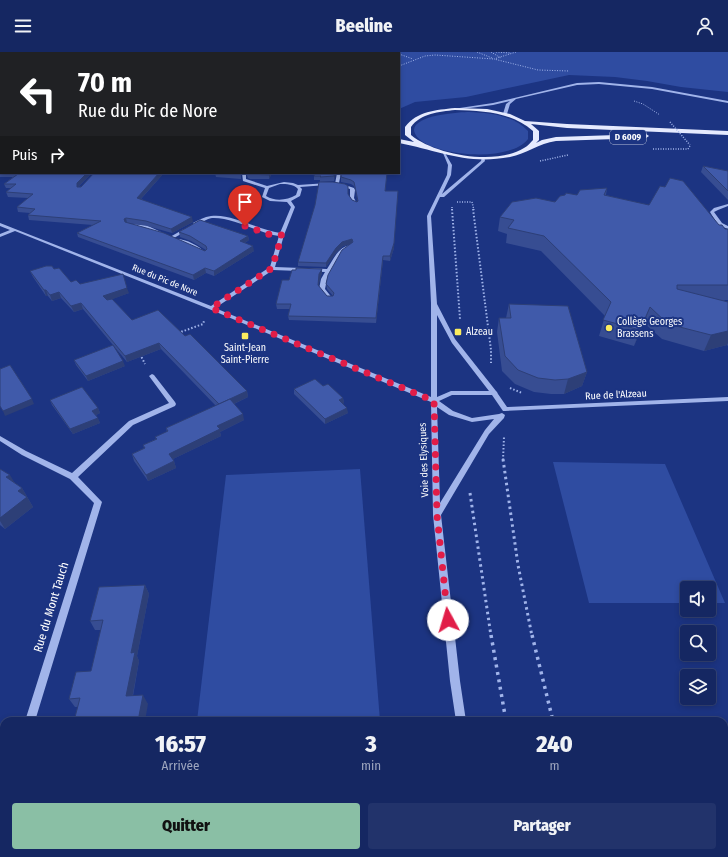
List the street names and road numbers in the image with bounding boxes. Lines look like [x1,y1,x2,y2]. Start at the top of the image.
road number: D 6009 [610,130,646,144]
street label: Rue du Pic de Nore [131,262,200,298]
street label: Rue de l'Alzeau [585,387,647,403]
street label: Voie des Elysiques [417,422,431,498]
street label: Rue du Mont Tauch [31,560,71,654]

